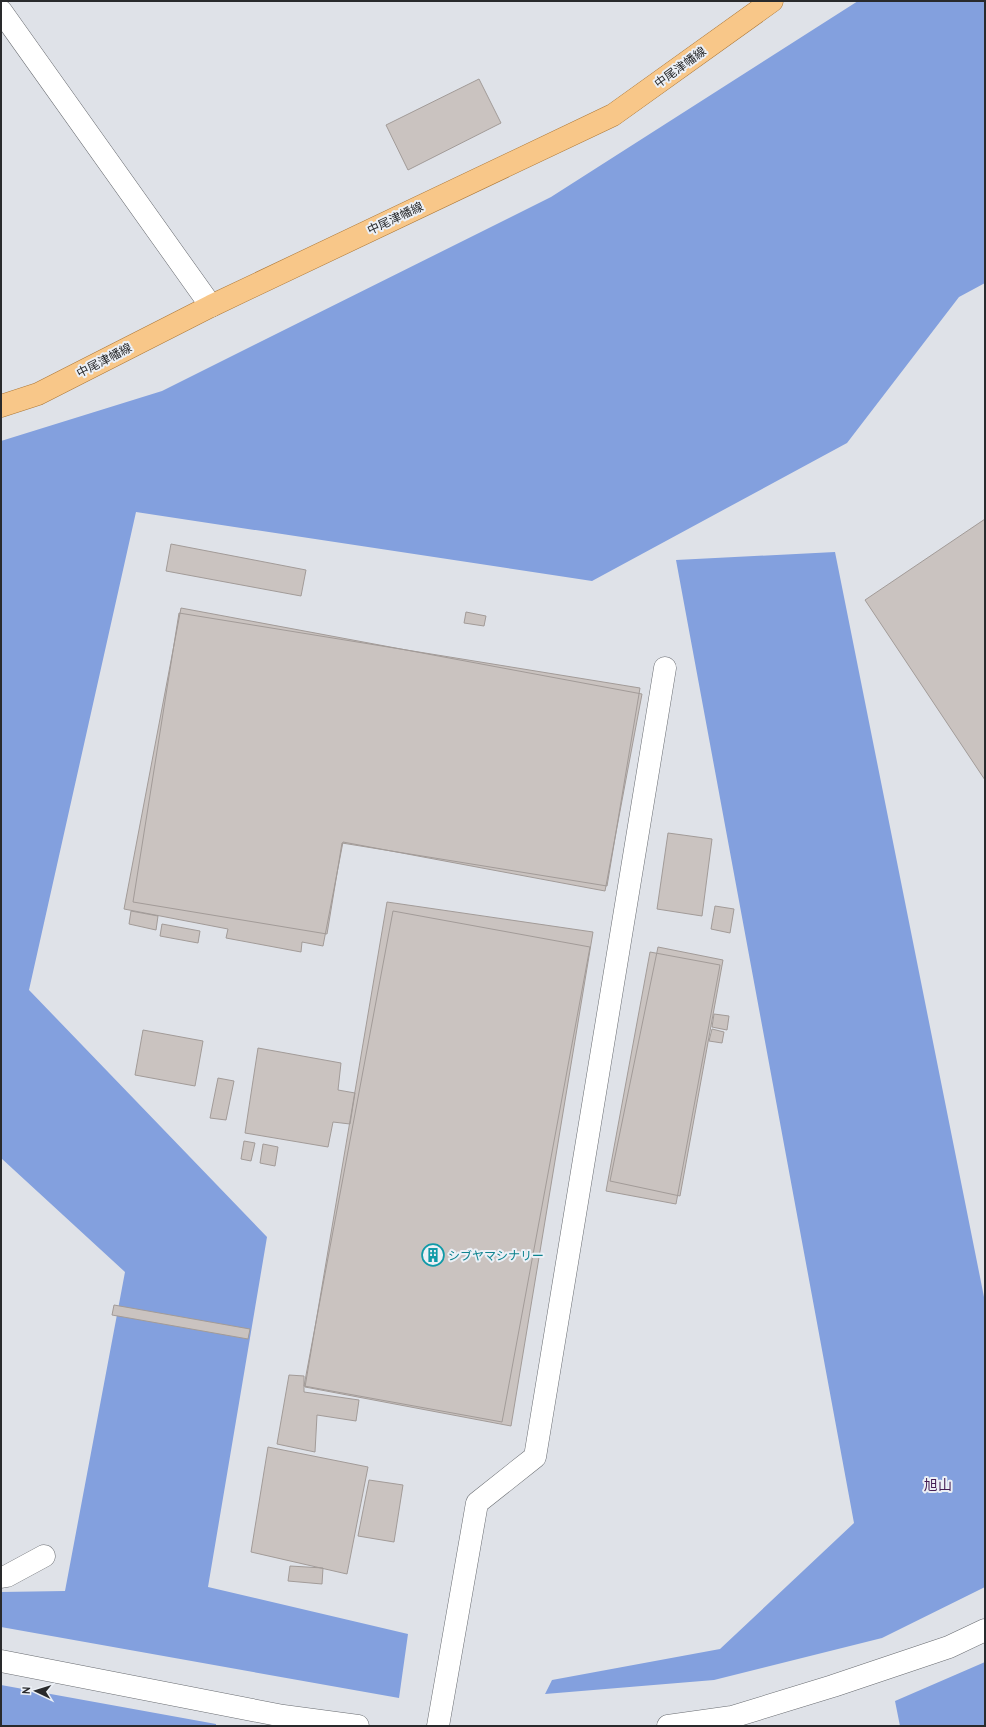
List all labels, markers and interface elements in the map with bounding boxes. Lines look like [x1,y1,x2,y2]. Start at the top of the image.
street label: 中尾津幡線 [651,43,709,91]
street label: 中尾津幡線 [365,199,425,237]
street label: 中尾津幡線 [74,340,134,380]
building icon: シブヤマシナリー [420,1242,446,1268]
place label: シブヤマシナリー [448,1248,544,1263]
district label: 旭山 [924,1476,952,1494]
north arrow [16,1671,56,1711]
text: N [19,1686,33,1694]

